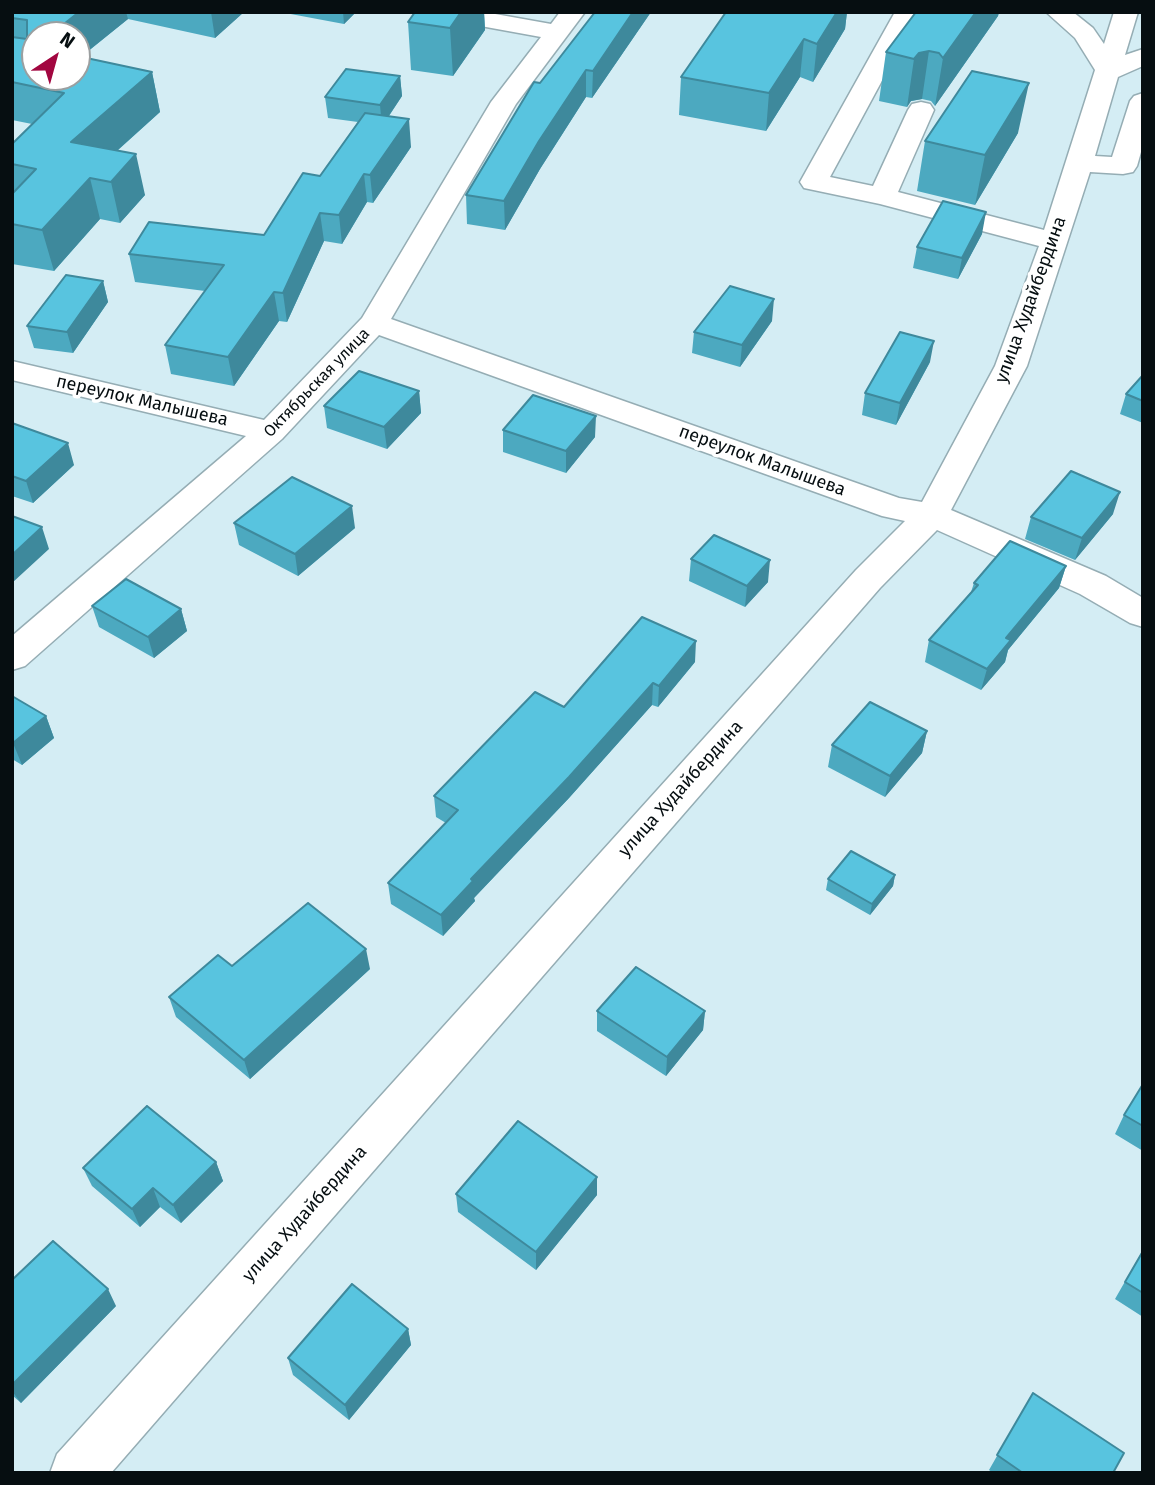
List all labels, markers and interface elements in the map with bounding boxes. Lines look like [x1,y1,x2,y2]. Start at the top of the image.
north arrow [21,21,91,91]
text: N [56,27,79,53]
street label: улица Худайбердина [991,214,1071,386]
street label: Октябрьская улица [260,324,374,442]
street label: переулок Малышева [54,371,230,431]
street label: переулок Малышева [676,421,848,501]
street label: улица Худайбердина [614,716,748,862]
street label: улица Худайбердина [238,1141,372,1287]

